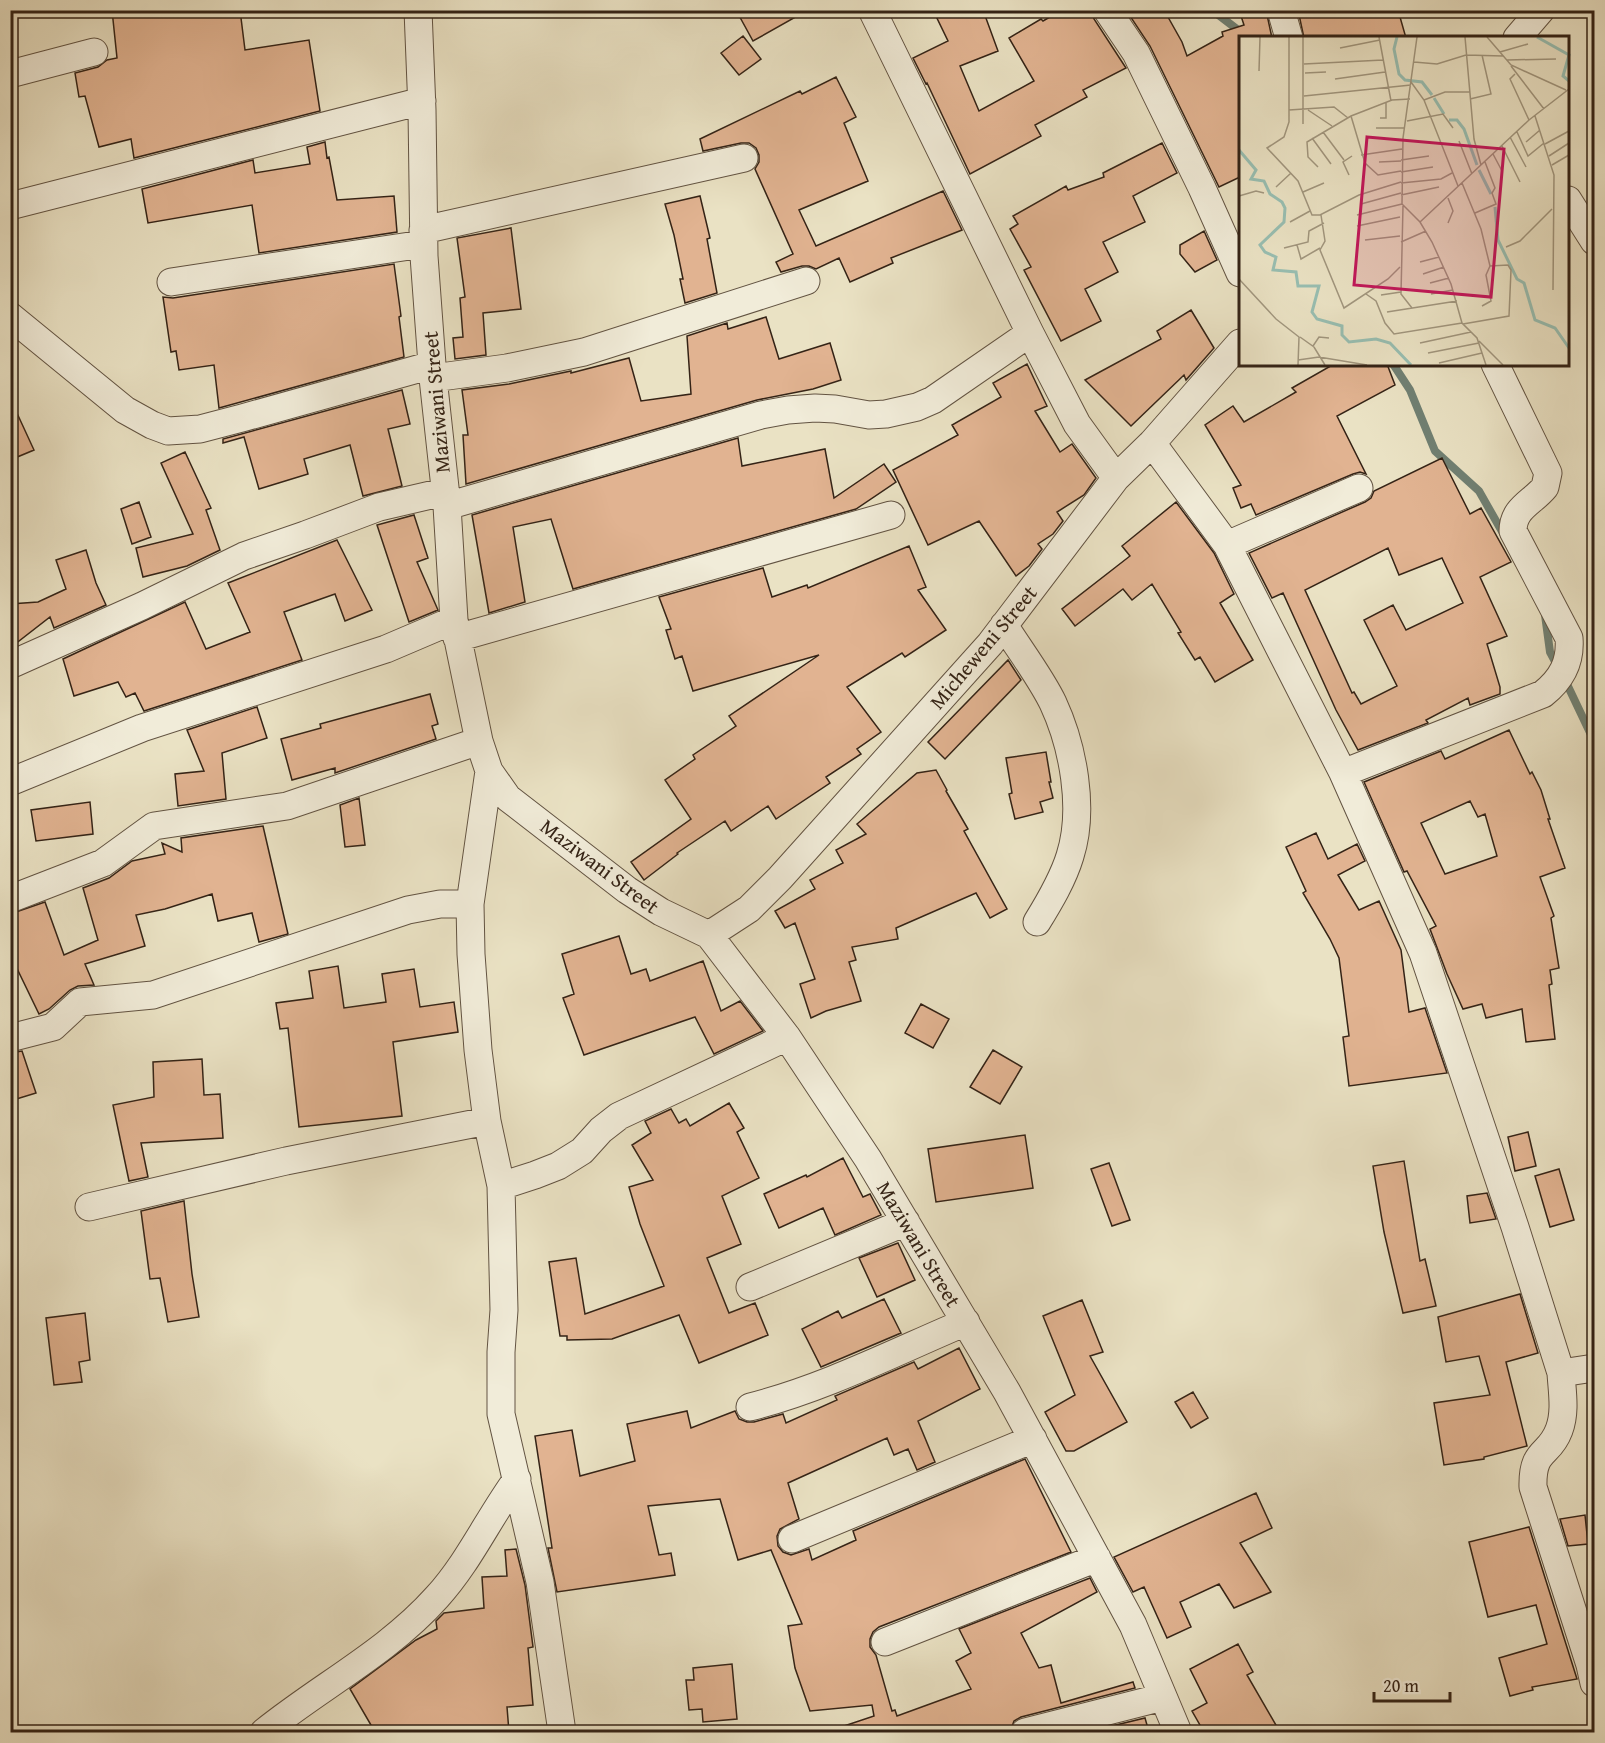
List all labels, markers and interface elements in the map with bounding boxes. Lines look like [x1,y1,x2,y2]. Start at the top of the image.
inset map [1239,36,1569,366]
street label: Maziwani Street [414,329,458,474]
street label: Micheweni Street [922,578,1045,716]
street label: Maziwani Street [534,811,667,922]
street label: Maziwani Street [869,1175,969,1313]
scale bar [1374,1665,1450,1703]
text: 20 m [1383,1672,1419,1699]

